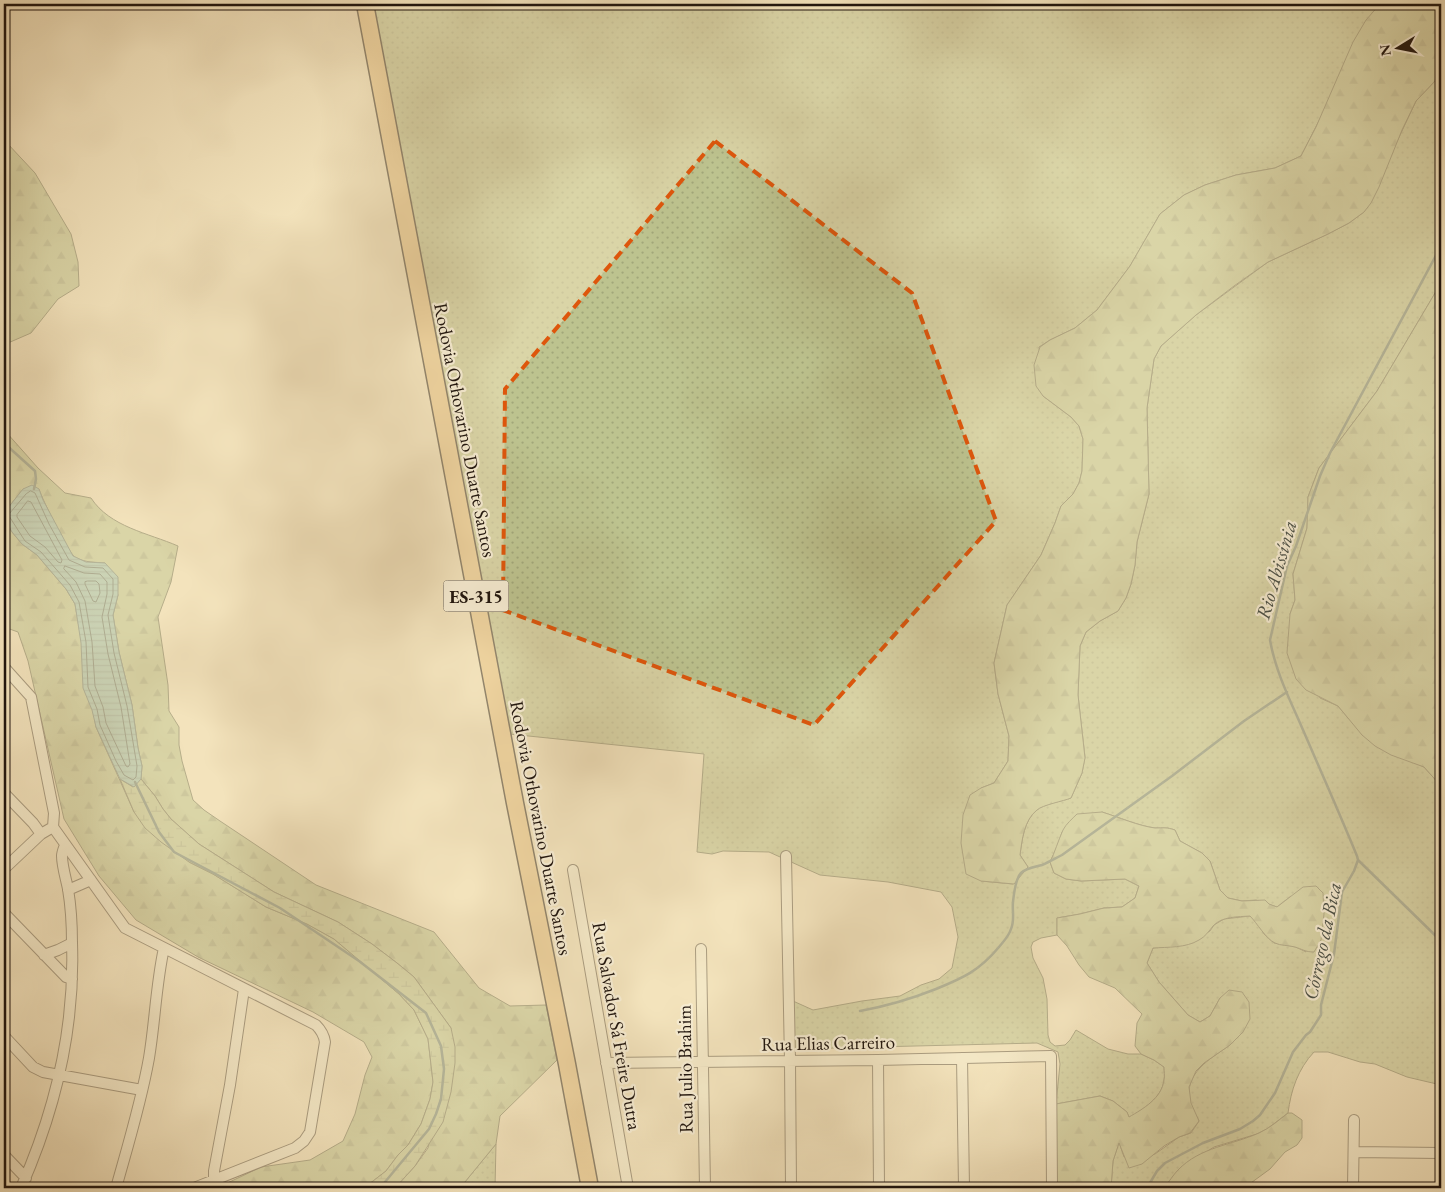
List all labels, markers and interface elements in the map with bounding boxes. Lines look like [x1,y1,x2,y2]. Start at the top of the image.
north arrow [1372,22,1422,72]
text: N [1375,42,1395,57]
street label: Rodovia Othovarino Duarte Santos [428,301,502,559]
water label: Rio Abissínia [1249,518,1303,622]
road number: ES-315 [444,580,508,612]
street label: Rodovia Othovarino Duarte Santos [504,699,578,957]
water label: Córrego da Bica [1297,880,1347,1002]
street label: Rua Salvador Sá Freire Dutra [586,920,648,1132]
street label: Rua Julio Brahim [671,1005,699,1133]
street label: Rua Elias Carreiro [761,1029,895,1057]

